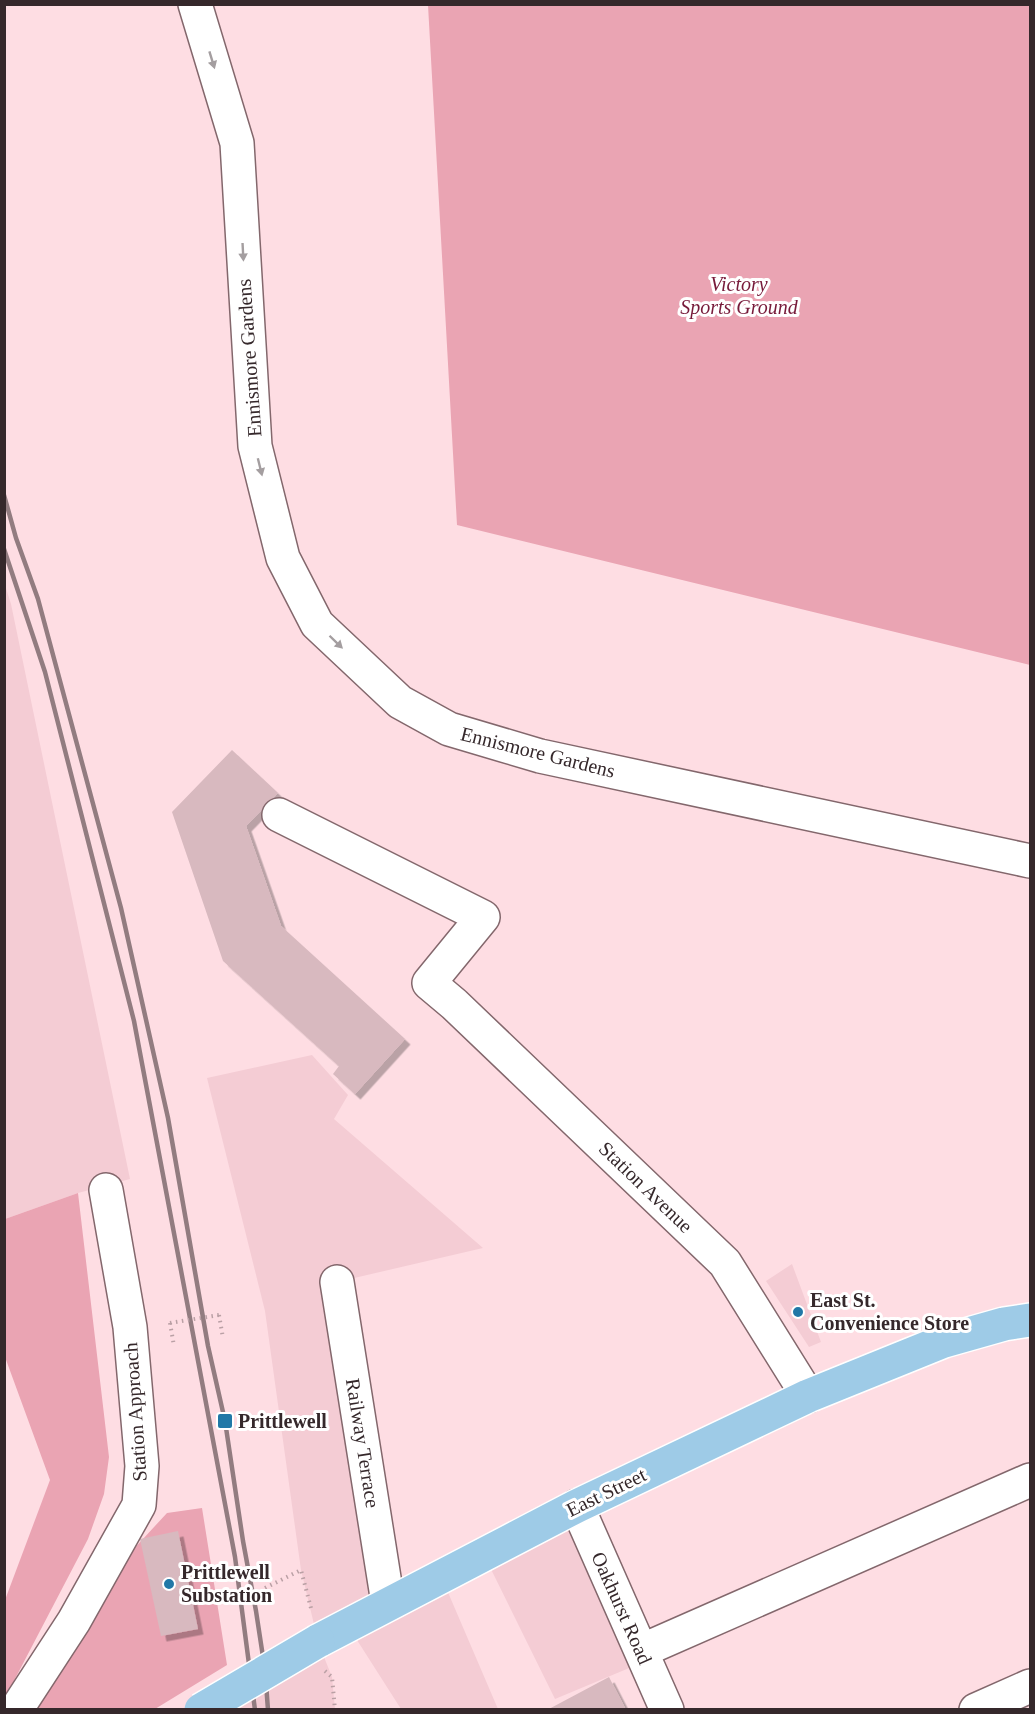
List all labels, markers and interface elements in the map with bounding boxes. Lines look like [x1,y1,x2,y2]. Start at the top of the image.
one-way arrow [208,52,217,70]
one-way arrow [238,242,248,261]
park label: Victory Sports Ground [680,273,799,319]
street label: Ennismore Gardens [232,278,265,438]
one-way arrow [256,458,265,476]
one-way arrow [329,635,343,649]
street label: Ennismore Gardens [459,722,618,782]
street label: Station Avenue [595,1137,697,1237]
place label: East St. Convenience Store [810,1289,969,1334]
marker: East St. Convenience Store [791,1305,805,1319]
street label: Station Approach [119,1342,152,1482]
street label: Railway Terrace [341,1377,384,1510]
place label: Prittlewell [238,1410,327,1432]
marker: Prittlewell [216,1412,234,1430]
street label: East Street [562,1463,650,1521]
street label: Oakhurst Road [587,1548,657,1668]
place label: Prittlewell Substation [181,1561,272,1606]
marker: Prittlewell Substation [162,1577,176,1591]

